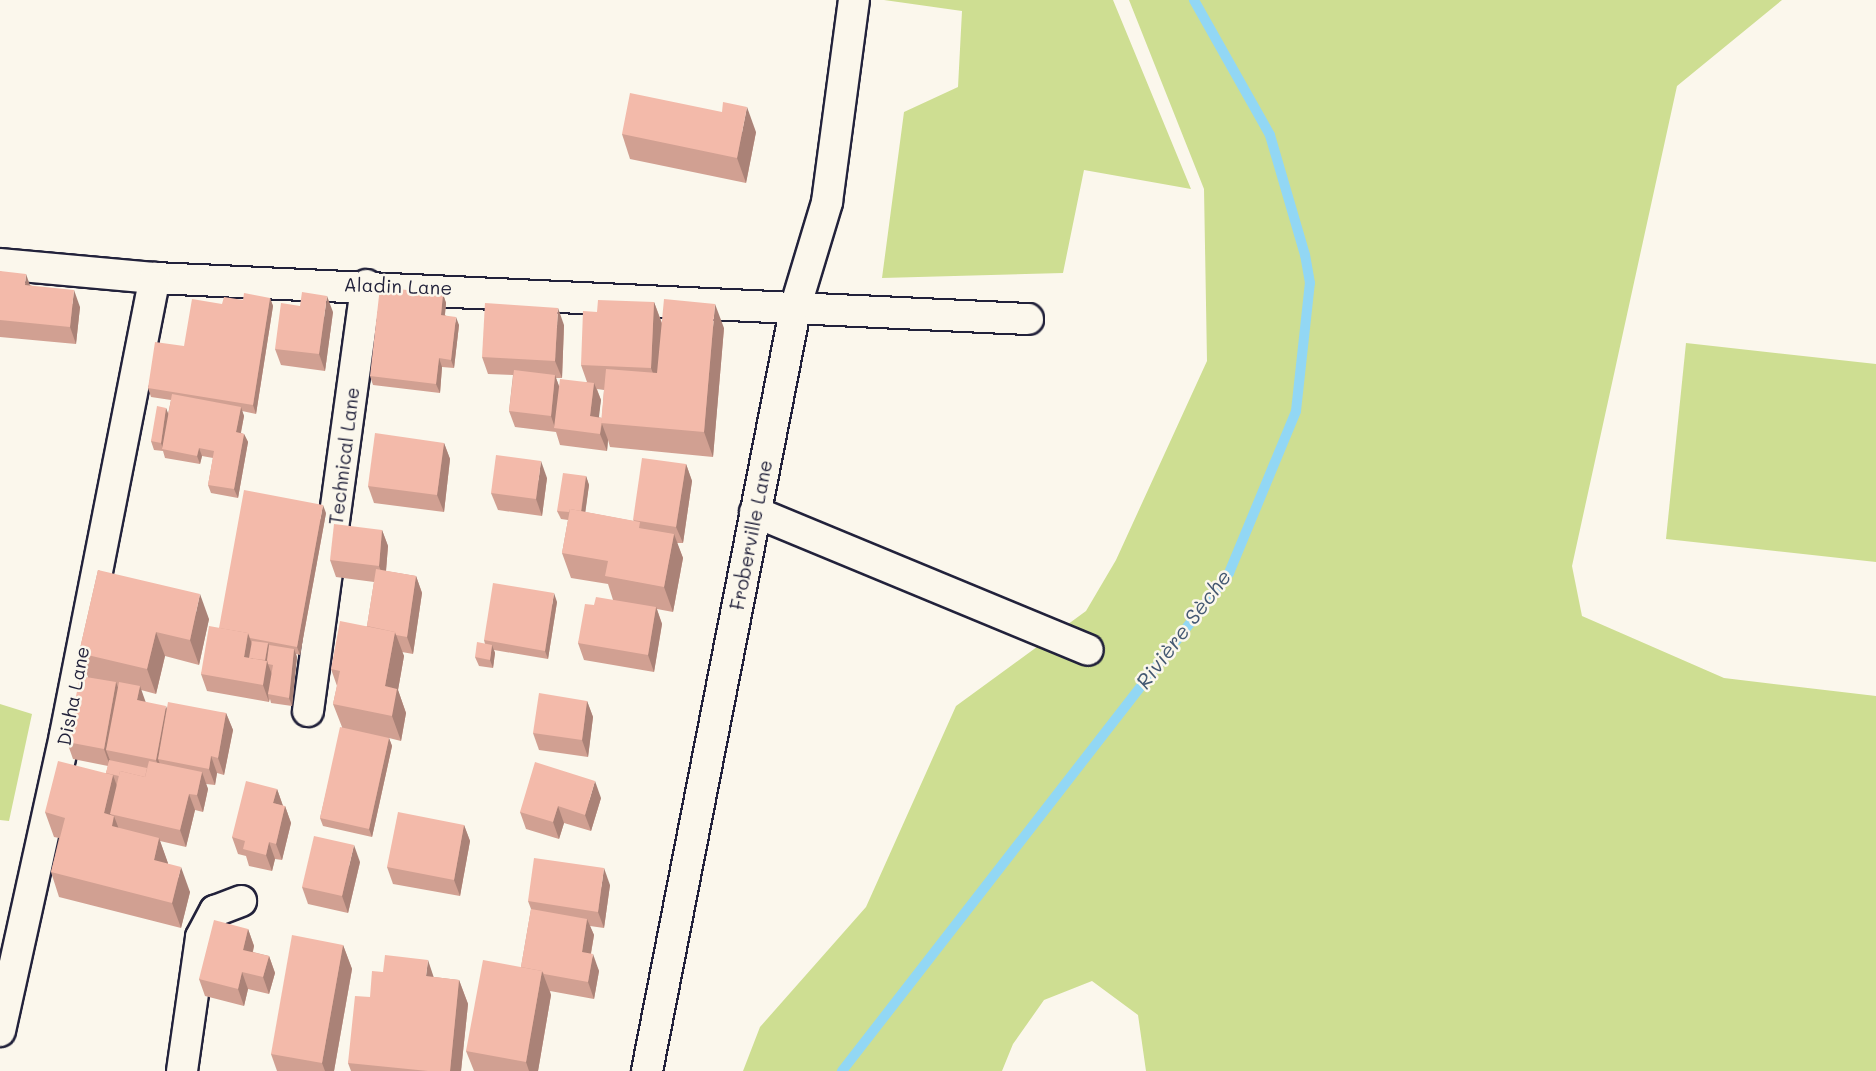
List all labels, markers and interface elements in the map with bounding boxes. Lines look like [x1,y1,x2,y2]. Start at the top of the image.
street label: Aladin Lane [343,273,453,299]
street label: Technical Lane [324,386,364,526]
street label: Froberville Lane [725,458,777,612]
water label: Rivière Sèche [1130,564,1236,694]
street label: Disha Lane [52,644,94,748]

